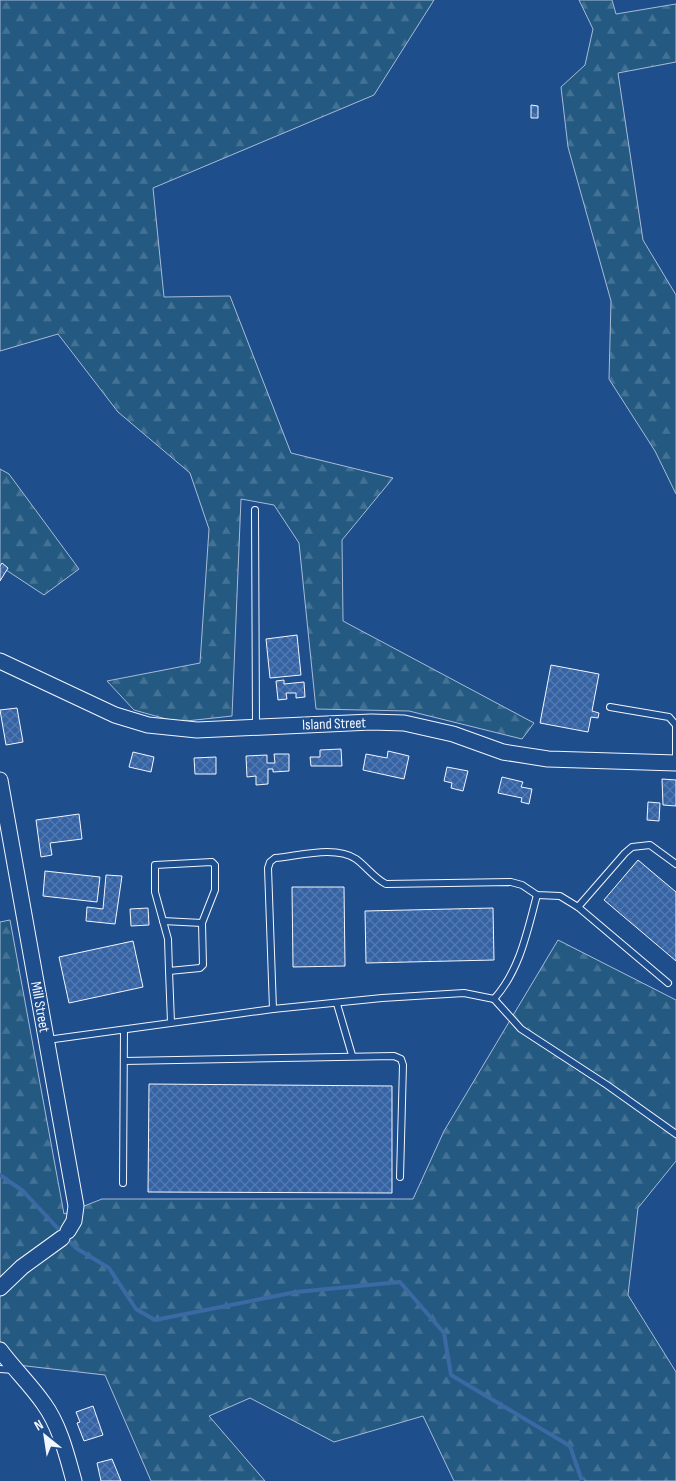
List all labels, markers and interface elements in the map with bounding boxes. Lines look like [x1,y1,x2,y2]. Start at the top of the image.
street label: Island Street [302,713,367,735]
street label: Mill Street [26,980,54,1034]
north arrow [20,1411,70,1461]
text: N [31,1416,46,1434]

